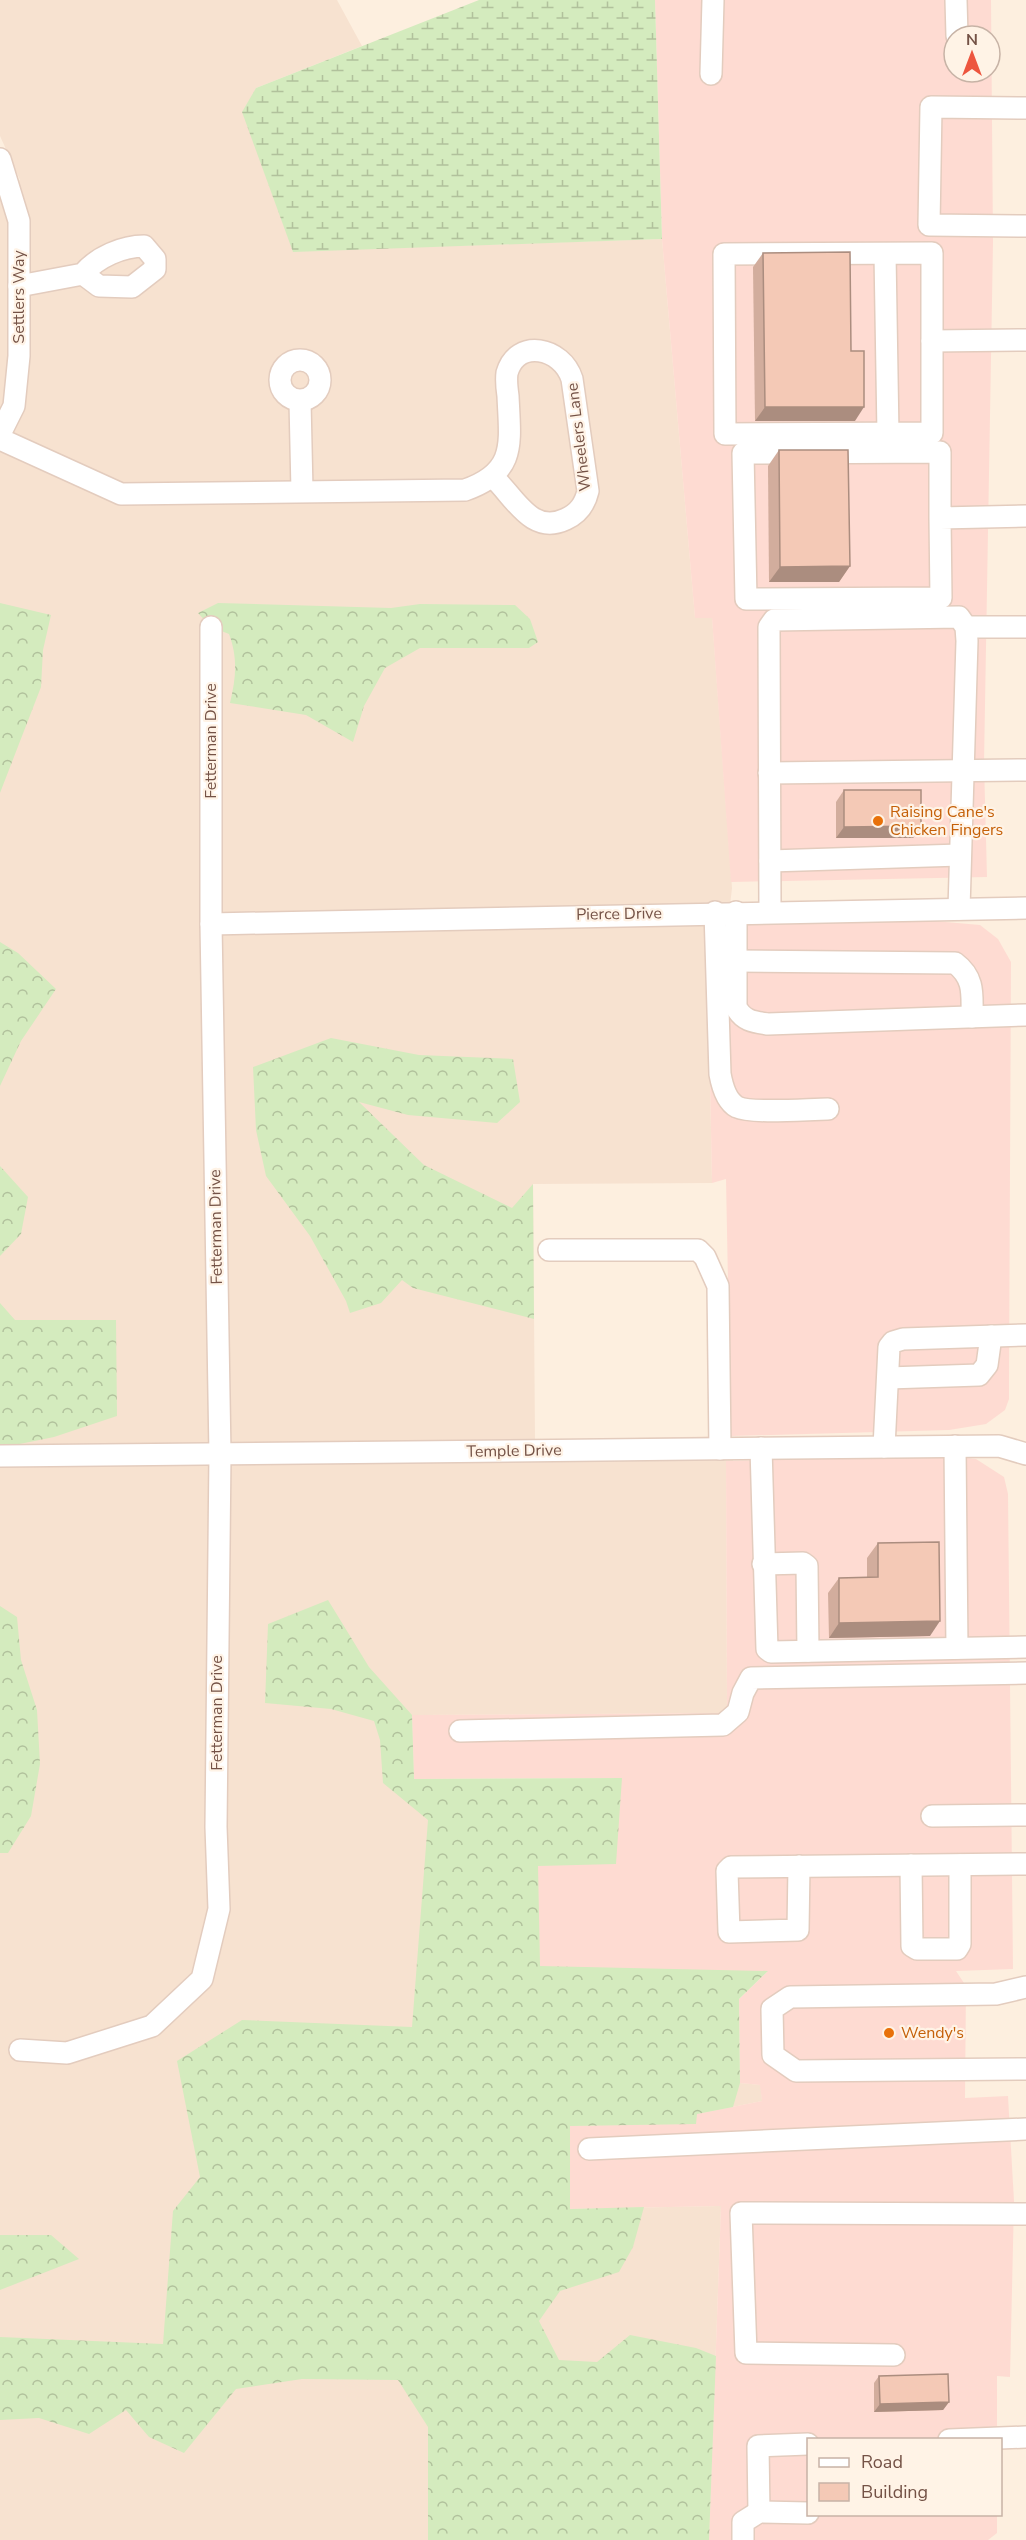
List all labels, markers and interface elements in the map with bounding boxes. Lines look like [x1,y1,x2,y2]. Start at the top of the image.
north arrow [942,24,1002,84]
text: N [966,29,978,51]
street label: Settlers Way [8,250,30,344]
street label: Wheelers Lane [561,382,597,492]
street label: Fetterman Drive [200,683,222,799]
place label: Raising Cane's Chicken Fingers [890,801,1003,841]
marker: Raising Cane's Chicken Fingers [871,814,885,828]
street label: Pierce Drive [576,902,662,926]
street label: Fetterman Drive [204,1169,228,1285]
street label: Temple Drive [466,1439,562,1463]
street label: Fetterman Drive [206,1655,228,1771]
place label: Wendy's [901,2022,964,2044]
marker: Wendy's [882,2026,896,2040]
legend [807,2438,1002,2516]
text: Road [861,2450,903,2474]
text: Building [861,2480,928,2504]

